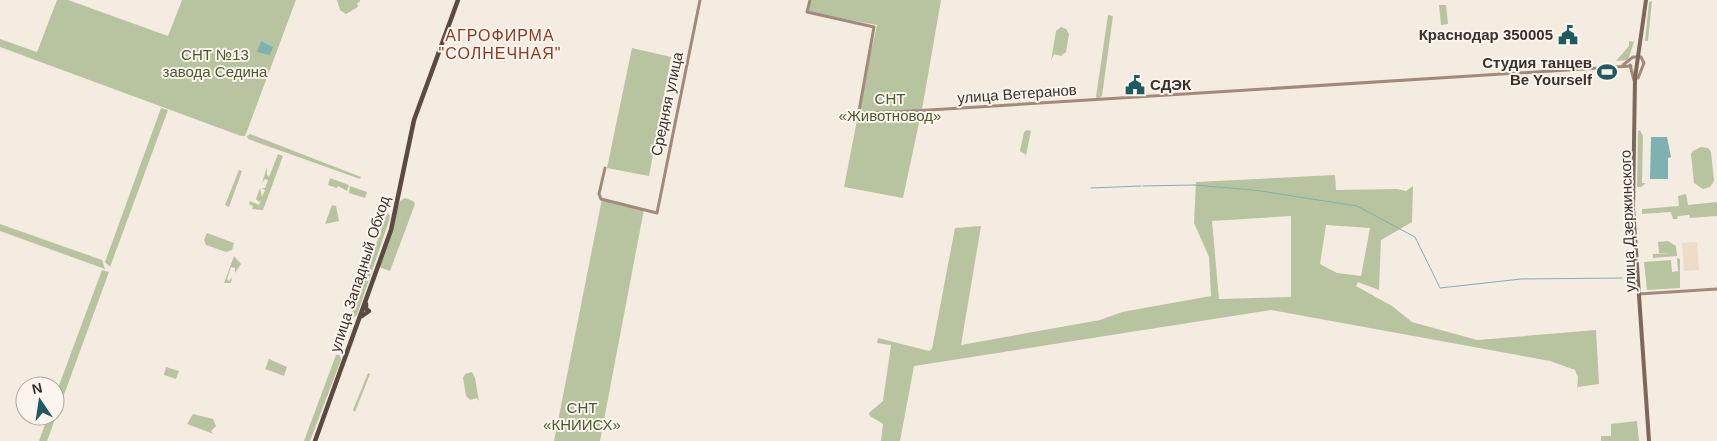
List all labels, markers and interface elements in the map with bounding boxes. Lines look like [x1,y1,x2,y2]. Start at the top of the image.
public building icon: Краснодар 350005 [1557,24,1579,46]
place label: Краснодар 350005 [1419,26,1553,43]
district label: АГРОФИРМА "СОЛНЕЧНАЯ" [439,27,562,62]
park label: СНТ №13 завода Седина [163,46,268,80]
street label: Средняя улица [647,50,686,157]
place label: Студия танцев Be Yourself [1482,54,1593,88]
sports icon: Студия танцев Be Yourself [1596,61,1618,83]
public building icon: СДЭК [1124,74,1146,96]
place label: СДЭК [1150,76,1192,93]
street label: улица Ветеранов [957,81,1077,106]
park label: СНТ «Животновод» [839,90,941,124]
street label: улица Дзержинского [1617,150,1638,292]
street label: улица Западный Обход [326,193,393,354]
north arrow [15,376,65,426]
text: N [30,379,44,397]
park label: СНТ «КНИИСХ» [543,399,621,433]

